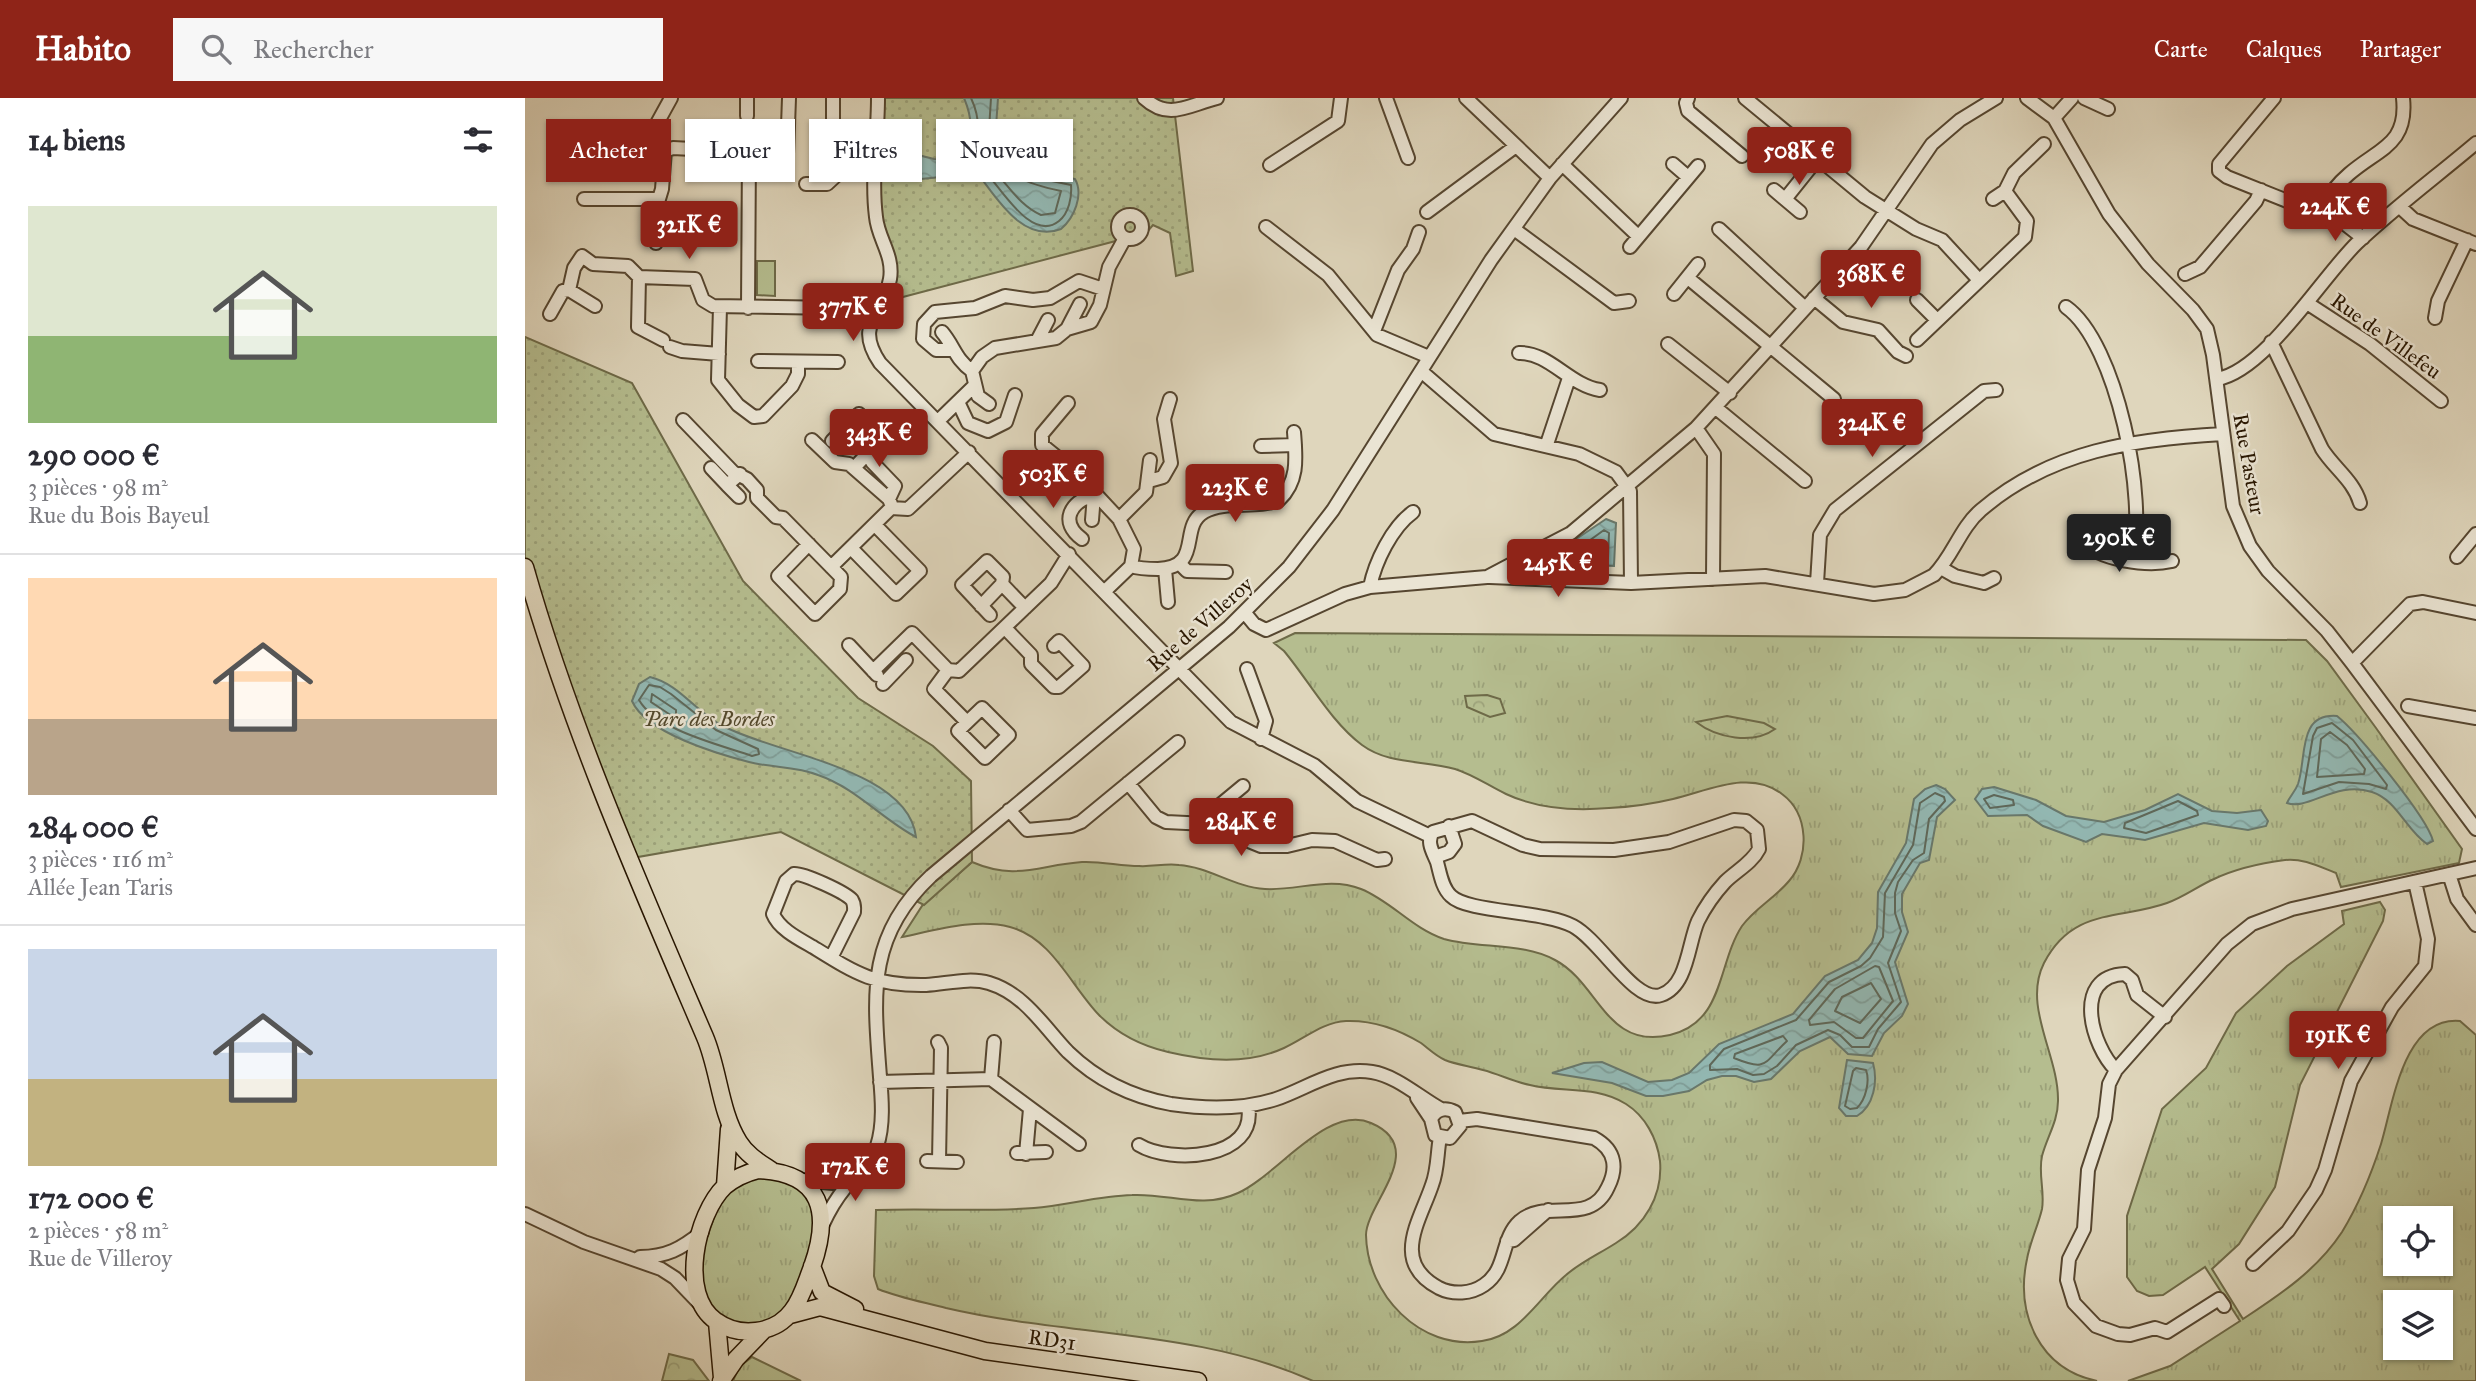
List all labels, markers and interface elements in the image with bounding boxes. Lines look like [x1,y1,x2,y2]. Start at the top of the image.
search box [173,18,663,81]
text: Habito [35,29,131,69]
icon: search [197,30,235,68]
text: Rechercher [253,33,374,65]
text: Carte [2154,34,2208,64]
text: Calques [2246,34,2322,64]
text: Partager [2360,34,2441,64]
chip: Acheter [546,119,671,182]
chip: Louer [685,119,795,182]
chip: Filtres [809,119,922,182]
chip: Nouveau [936,119,1073,182]
icon: filters [459,121,497,159]
text: 14 biens [28,122,125,158]
pin: 508K € [1742,127,1856,187]
text: 508K € [1763,136,1835,164]
pin: 224K € [2278,184,2392,243]
text: 224K € [2300,192,2370,220]
pin: 321K € [632,202,746,261]
text: 321K € [657,210,721,238]
pin: 368K € [1814,250,1928,310]
icon: home [200,252,326,378]
text: 368K € [1837,259,1905,287]
pin: 377K € [796,284,910,343]
street label: Rue de Villefeu [2326,287,2446,385]
text: 377K € [819,292,887,320]
pin: 324K € [1815,400,1929,459]
text: 324K € [1838,408,1906,436]
pin: 343K € [822,410,936,469]
street label: Rue Pasteur [2227,411,2271,517]
text: 343K € [846,418,912,446]
text: 290 000 € [28,437,160,473]
pin: 503K € [996,450,1110,510]
text: 503K € [1019,459,1087,487]
pin: 223K € [1178,464,1292,524]
text: 3 pièces · 98 m² [28,473,168,501]
text: 223K € [1201,473,1269,501]
text: Rue du Bois Bayeul [28,501,209,529]
pin: 290K € [2062,514,2176,574]
text: 290K € [2083,523,2155,551]
pin: 245K € [1501,540,1615,599]
text: 245K € [1523,548,1593,576]
street label: Rue de Villeroy [1142,570,1259,677]
icon: home [200,624,326,750]
park label: Parc des Bordes [643,706,776,732]
pin: 284K € [1184,798,1298,858]
text: 284K € [1205,807,1277,835]
text: 284 000 € [28,809,159,845]
text: 3 pièces · 116 m² [28,845,173,873]
text: Allée Jean Taris [28,873,173,901]
icon: home [200,995,326,1121]
pin: 191K € [2281,1012,2395,1071]
text: 191K € [2305,1020,2371,1048]
pin: 172K € [798,1144,912,1203]
text: 172K € [821,1152,889,1180]
text: 172 000 € [28,1180,154,1216]
map controls [2383,1206,2453,1360]
button: locate [2383,1206,2453,1276]
text: 2 pièces · 58 m² [28,1216,168,1244]
text: Rue de Villeroy [28,1244,172,1272]
button: layers [2383,1290,2453,1360]
street label: RD31 [1026,1324,1078,1356]

